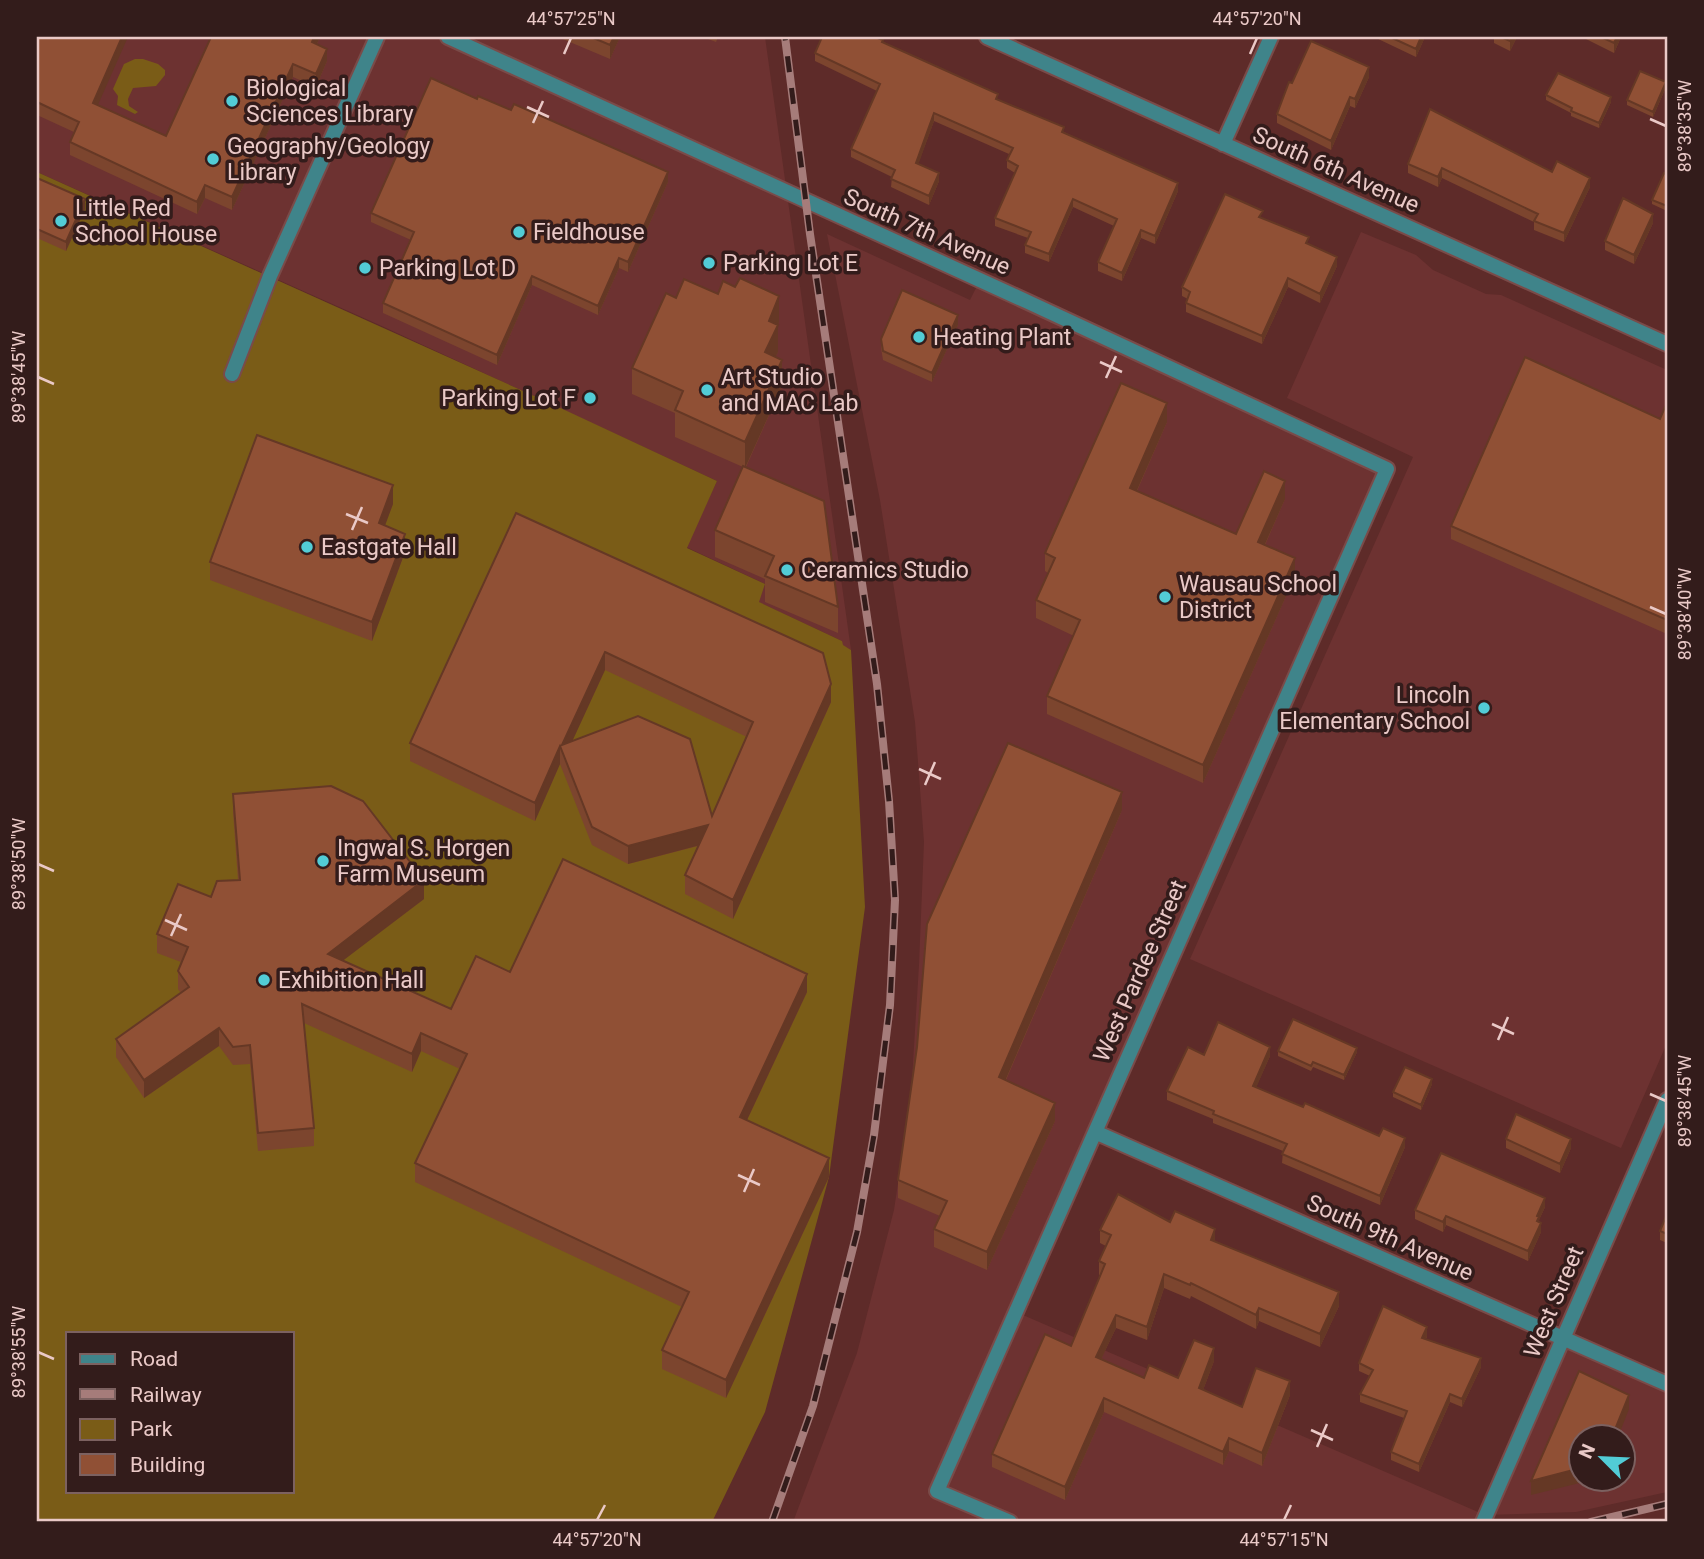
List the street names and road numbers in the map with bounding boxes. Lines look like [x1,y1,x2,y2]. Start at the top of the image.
street label: South 6th Avenue [1249,121,1423,219]
street label: South 7th Avenue [840,183,1014,281]
street label: West Pardee Street [1088,876,1192,1066]
street label: South 9th Avenue [1303,1189,1477,1287]
street label: West Street [1519,1242,1589,1362]

